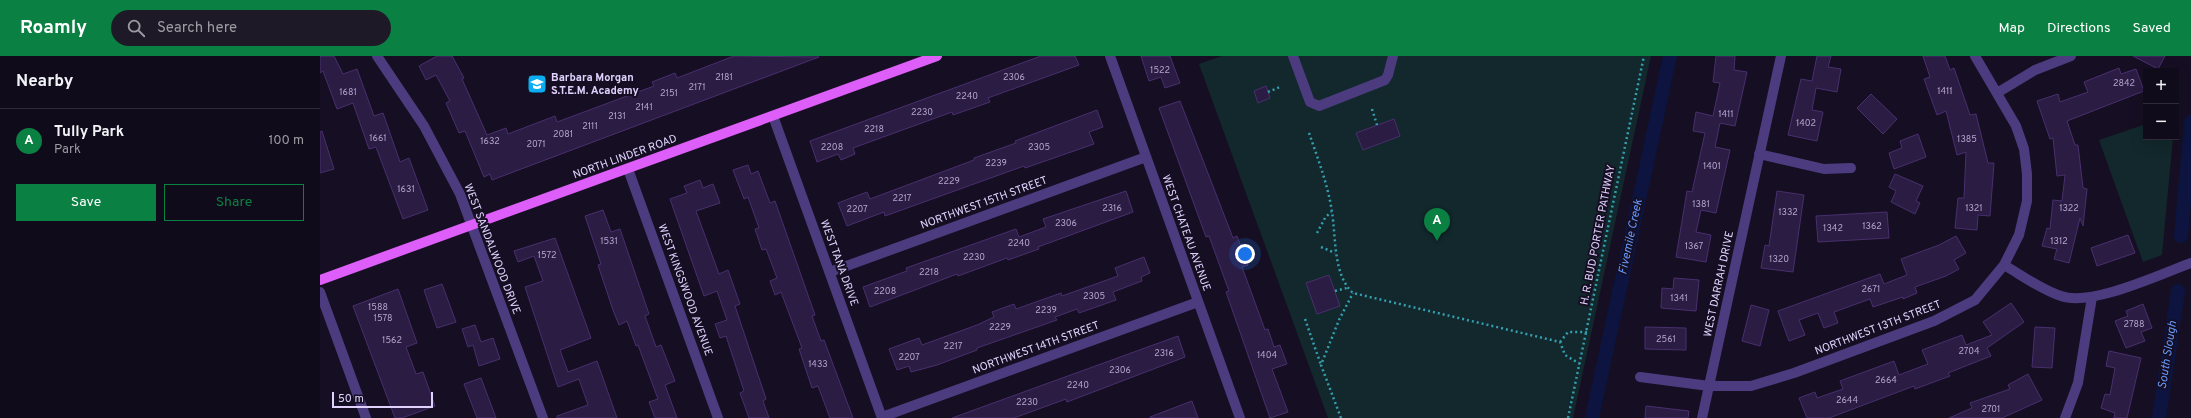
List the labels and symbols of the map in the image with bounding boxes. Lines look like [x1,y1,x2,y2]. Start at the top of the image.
house number: 1522 [1150,65,1170,76]
place label: Barbara Morgan S.T.E.M. Academy [551,71,639,98]
house number: 2181 [715,72,733,83]
house number: 2306 [1003,72,1025,83]
school or university icon: Barbara Morgan S.T.E.M. Academy [526,73,548,95]
house number: 2842 [2113,78,2135,89]
house number: 2171 [688,82,706,93]
house number: 1411 [1937,86,1953,97]
house number: 1681 [339,87,357,98]
house number: 2151 [660,88,678,99]
house number: 2240 [956,91,978,102]
house number: 2141 [635,102,653,113]
house number: 2230 [911,107,933,118]
house number: 1411 [1718,109,1734,120]
house number: 2131 [608,111,626,122]
house number: 1402 [1796,118,1816,129]
house number: 2111 [582,121,598,132]
house number: 2218 [864,124,884,135]
house number: 2081 [553,129,573,140]
street label: NORTH LINDER ROAD [571,132,679,182]
house number: 1661 [369,133,387,144]
house number: 1385 [1957,134,1977,145]
house number: 1632 [480,136,500,147]
house number: 2071 [526,139,546,150]
house number: 2208 [821,142,843,153]
house number: 2305 [1028,142,1050,153]
house number: 2239 [985,158,1007,169]
house number: 1401 [1703,161,1721,172]
street label: H. R. BUD PORTER PATHWAY [1578,164,1618,306]
street label: NORTHWEST 15TH STREET [919,173,1049,233]
street label: WEST CHATEAU AVENUE [1158,173,1214,293]
house number: 2229 [938,176,960,187]
street label: WEST SANDALWOOD DRIVE [461,182,523,316]
house number: 1631 [397,184,415,195]
house number: 2217 [892,193,912,204]
water label: Fivemile Creek [1615,197,1647,276]
house number: 1381 [1692,199,1710,210]
house number: 2316 [1102,203,1122,214]
house number: 1321 [1965,203,1983,214]
house number: 1322 [2059,203,2079,214]
house number: 2207 [846,204,868,215]
house number: 1332 [1778,207,1798,218]
pin: A [1424,208,1450,241]
street label: WEST TANA DRIVE [817,218,861,308]
house number: 2306 [1055,218,1077,229]
house number: 1362 [1862,221,1882,232]
street label: WEST KINGSWOOD AVENUE [655,222,715,358]
house number: 1342 [1823,223,1843,234]
street label: WEST DARRAH DRIVE [1701,230,1737,338]
house number: 1531 [600,236,618,247]
house number: 1312 [2050,236,2068,247]
house number: 2240 [1008,238,1030,249]
house number: 1367 [1685,241,1704,252]
your location [1235,244,1255,264]
house number: 1572 [538,250,556,261]
house number: 2230 [963,252,985,263]
house number: 1320 [1769,254,1789,265]
house number: 2218 [919,267,939,278]
house number: 2671 [1862,284,1880,295]
house number: 2208 [874,286,896,297]
house number: 2305 [1083,291,1105,302]
house number: 1341 [1670,293,1688,304]
street label: NORTHWEST 13TH STREET [1813,297,1943,359]
house number: 1588 [368,302,388,313]
house number: 2239 [1035,305,1057,316]
house number: 1578 [374,313,392,324]
street label: NORTHWEST 14TH STREET [971,319,1101,377]
house number: 2788 [2124,319,2144,330]
water label: South Slough [2155,319,2181,390]
house number: 2229 [989,322,1011,333]
house number: 2561 [1656,334,1676,345]
house number: 1562 [382,335,402,346]
house number: 2217 [943,341,963,352]
house number: 2704 [1958,346,1980,357]
house number: 2316 [1154,348,1174,359]
house number: 1404 [1257,350,1277,361]
house number: 2207 [898,352,920,363]
house number: 1433 [808,359,828,370]
house number: 2306 [1109,365,1131,376]
house number: 2664 [1875,375,1897,386]
house number: 2240 [1067,380,1089,391]
scale bar [332,390,433,409]
house number: 2644 [1836,395,1858,406]
house number: 2230 [1016,397,1038,408]
house number: 2701 [1982,404,2000,415]

